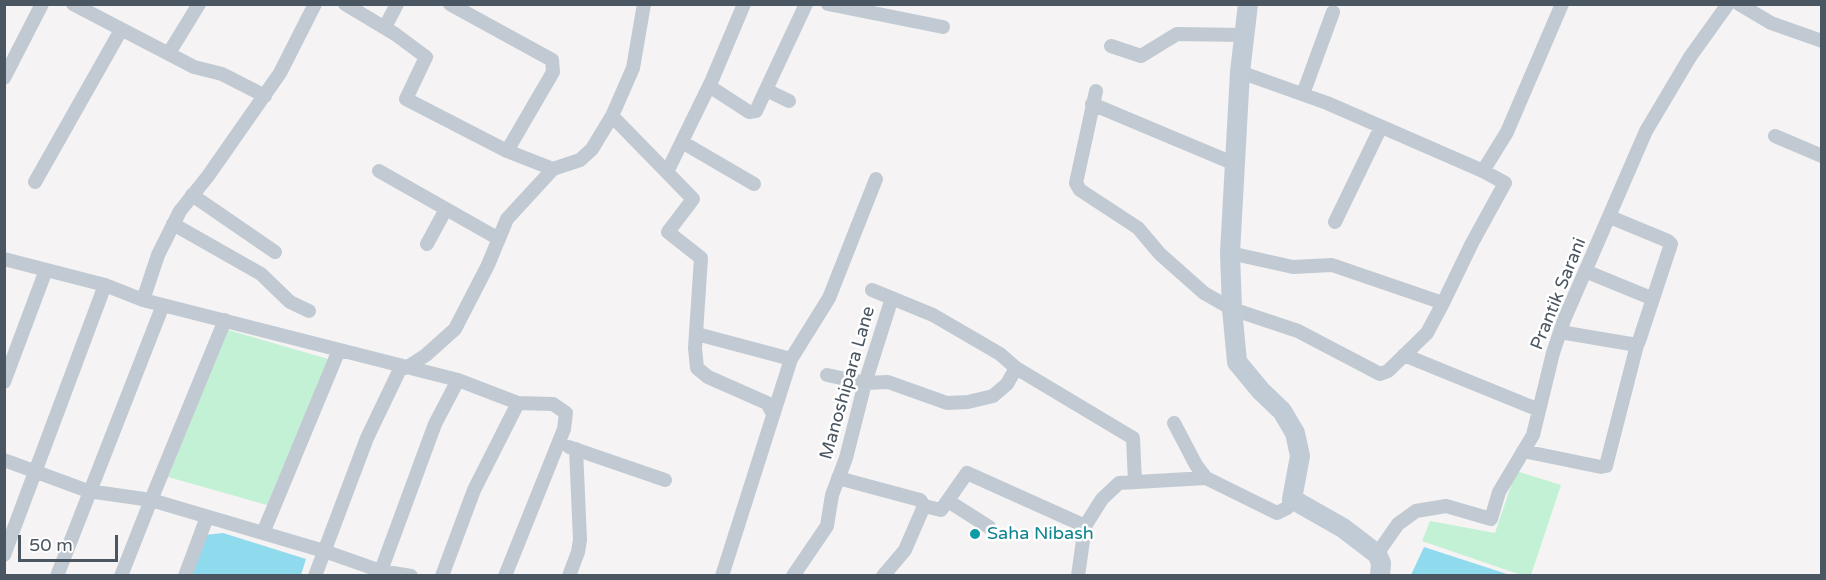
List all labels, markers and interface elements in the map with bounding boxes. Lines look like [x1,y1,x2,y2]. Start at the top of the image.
street label: Prantik Sarani [1527,235,1591,353]
street label: Manoshipara Lane [816,304,880,462]
scale bar [21,523,122,561]
place label: Saha Nibash [987,523,1094,545]
marker: Saha Nibash [968,527,982,541]
text: 50 m [29,534,73,556]

